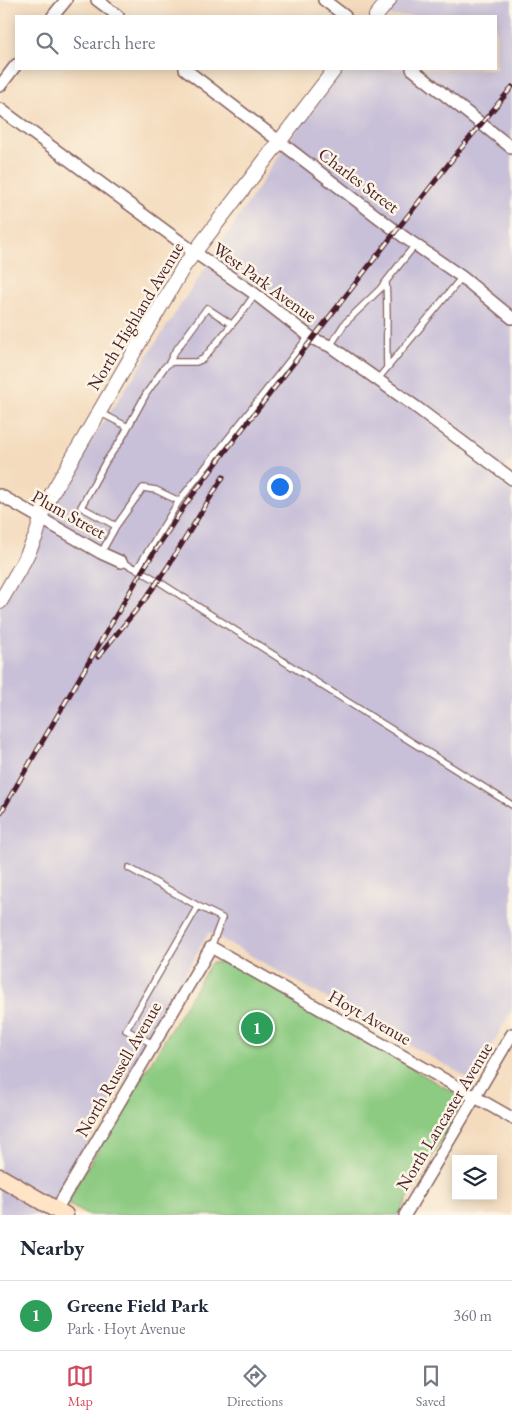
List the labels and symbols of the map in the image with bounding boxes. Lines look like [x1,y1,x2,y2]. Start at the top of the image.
street label: Charles Street [314,142,404,218]
street label: West Park Avenue [209,237,321,327]
street label: North Highland Avenue [82,238,188,394]
your location [267,474,293,500]
street label: Plum Street [28,484,110,544]
street label: Hoyt Avenue [324,984,416,1050]
street label: North Russell Avenue [70,997,166,1141]
pin: 1 [241,1009,273,1047]
street label: North Lancaster Avenue [391,1038,497,1194]

